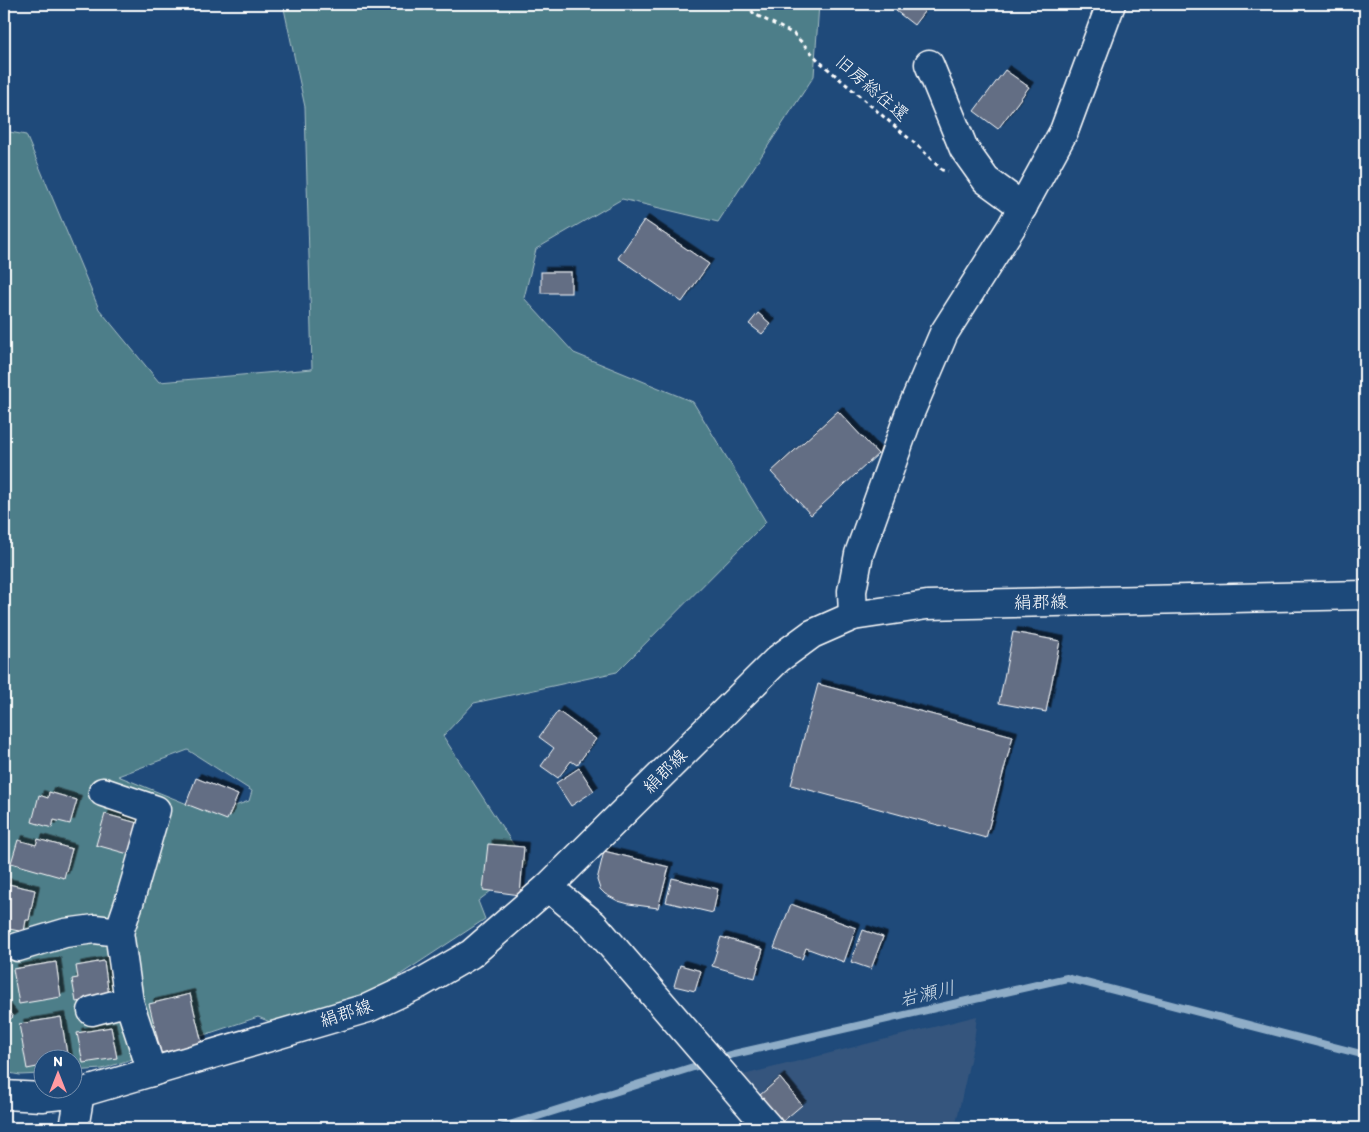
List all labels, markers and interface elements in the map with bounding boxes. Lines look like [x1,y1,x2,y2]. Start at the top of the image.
street label: 旧房総往還 [831,50,913,126]
street label: 絹郡線 [1014,591,1068,613]
street label: 絹郡線 [638,744,692,798]
water label: 岩瀬川 [897,976,957,1011]
street label: 絹郡線 [317,994,375,1032]
north arrow [32,1050,82,1100]
text: N [53,1053,63,1070]

